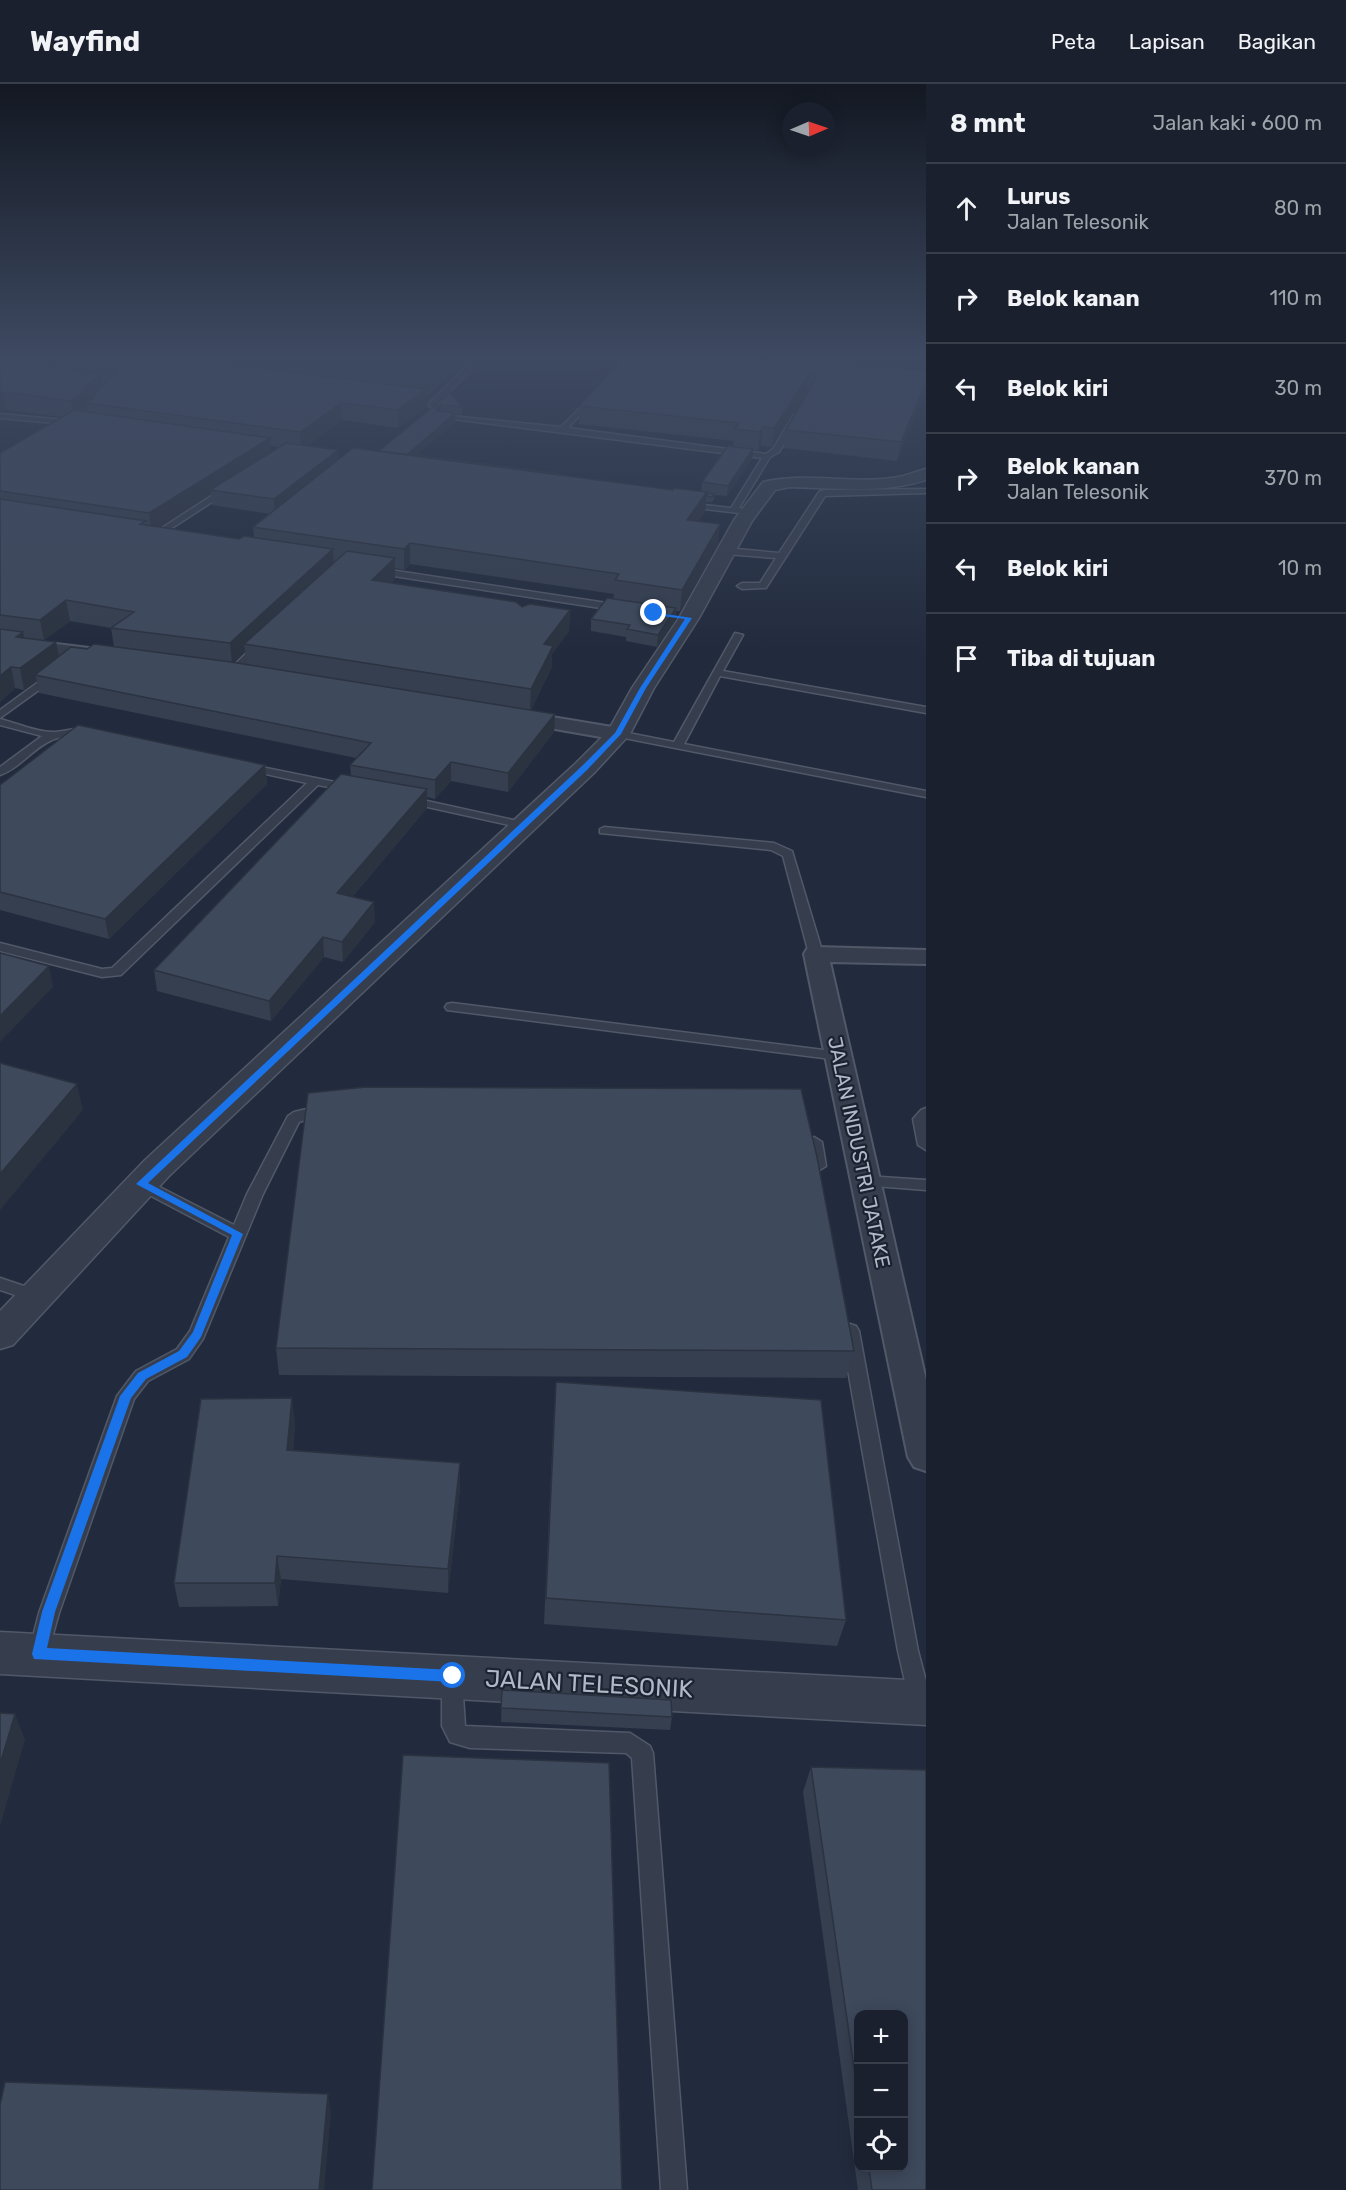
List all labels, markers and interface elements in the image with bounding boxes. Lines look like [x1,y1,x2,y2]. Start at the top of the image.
text: Wayfind [30,25,140,58]
text: Peta [1051,29,1096,54]
text: Lapisan [1129,29,1205,54]
text: Bagikan [1238,29,1316,54]
north arrow [782,102,836,156]
text: 8 mnt [950,108,1026,139]
text: Jalan kaki · 600 m [1153,111,1322,135]
text: Lurus [1007,183,1070,210]
icon: ahead [950,192,983,225]
text: 80 m [1274,196,1322,220]
text: Jalan Telesonik [1007,210,1149,234]
icon: right [950,282,983,315]
text: Belok kanan [1007,285,1140,312]
text: 110 m [1270,286,1322,310]
icon: left [950,372,983,405]
text: Belok kiri [1007,375,1108,402]
text: 30 m [1275,376,1322,400]
text: Belok kanan [1007,453,1140,480]
icon: right [950,462,983,495]
text: 370 m [1264,466,1322,490]
text: Jalan Telesonik [1007,480,1149,504]
icon: left [950,552,983,585]
text: Belok kiri [1007,555,1108,582]
text: 10 m [1278,556,1322,580]
route end [640,599,666,625]
icon: arrive [950,642,983,675]
text: Tiba di tujuan [1007,645,1155,672]
street label: JALAN INDUSTRI JATAKE [823,1034,895,1270]
route start [439,1662,465,1688]
street label: JALAN TELESONIK [484,1665,694,1703]
map controls [854,2010,908,2172]
button: + [854,2010,908,2064]
button: − [854,2064,908,2118]
button: locate [854,2118,908,2172]

